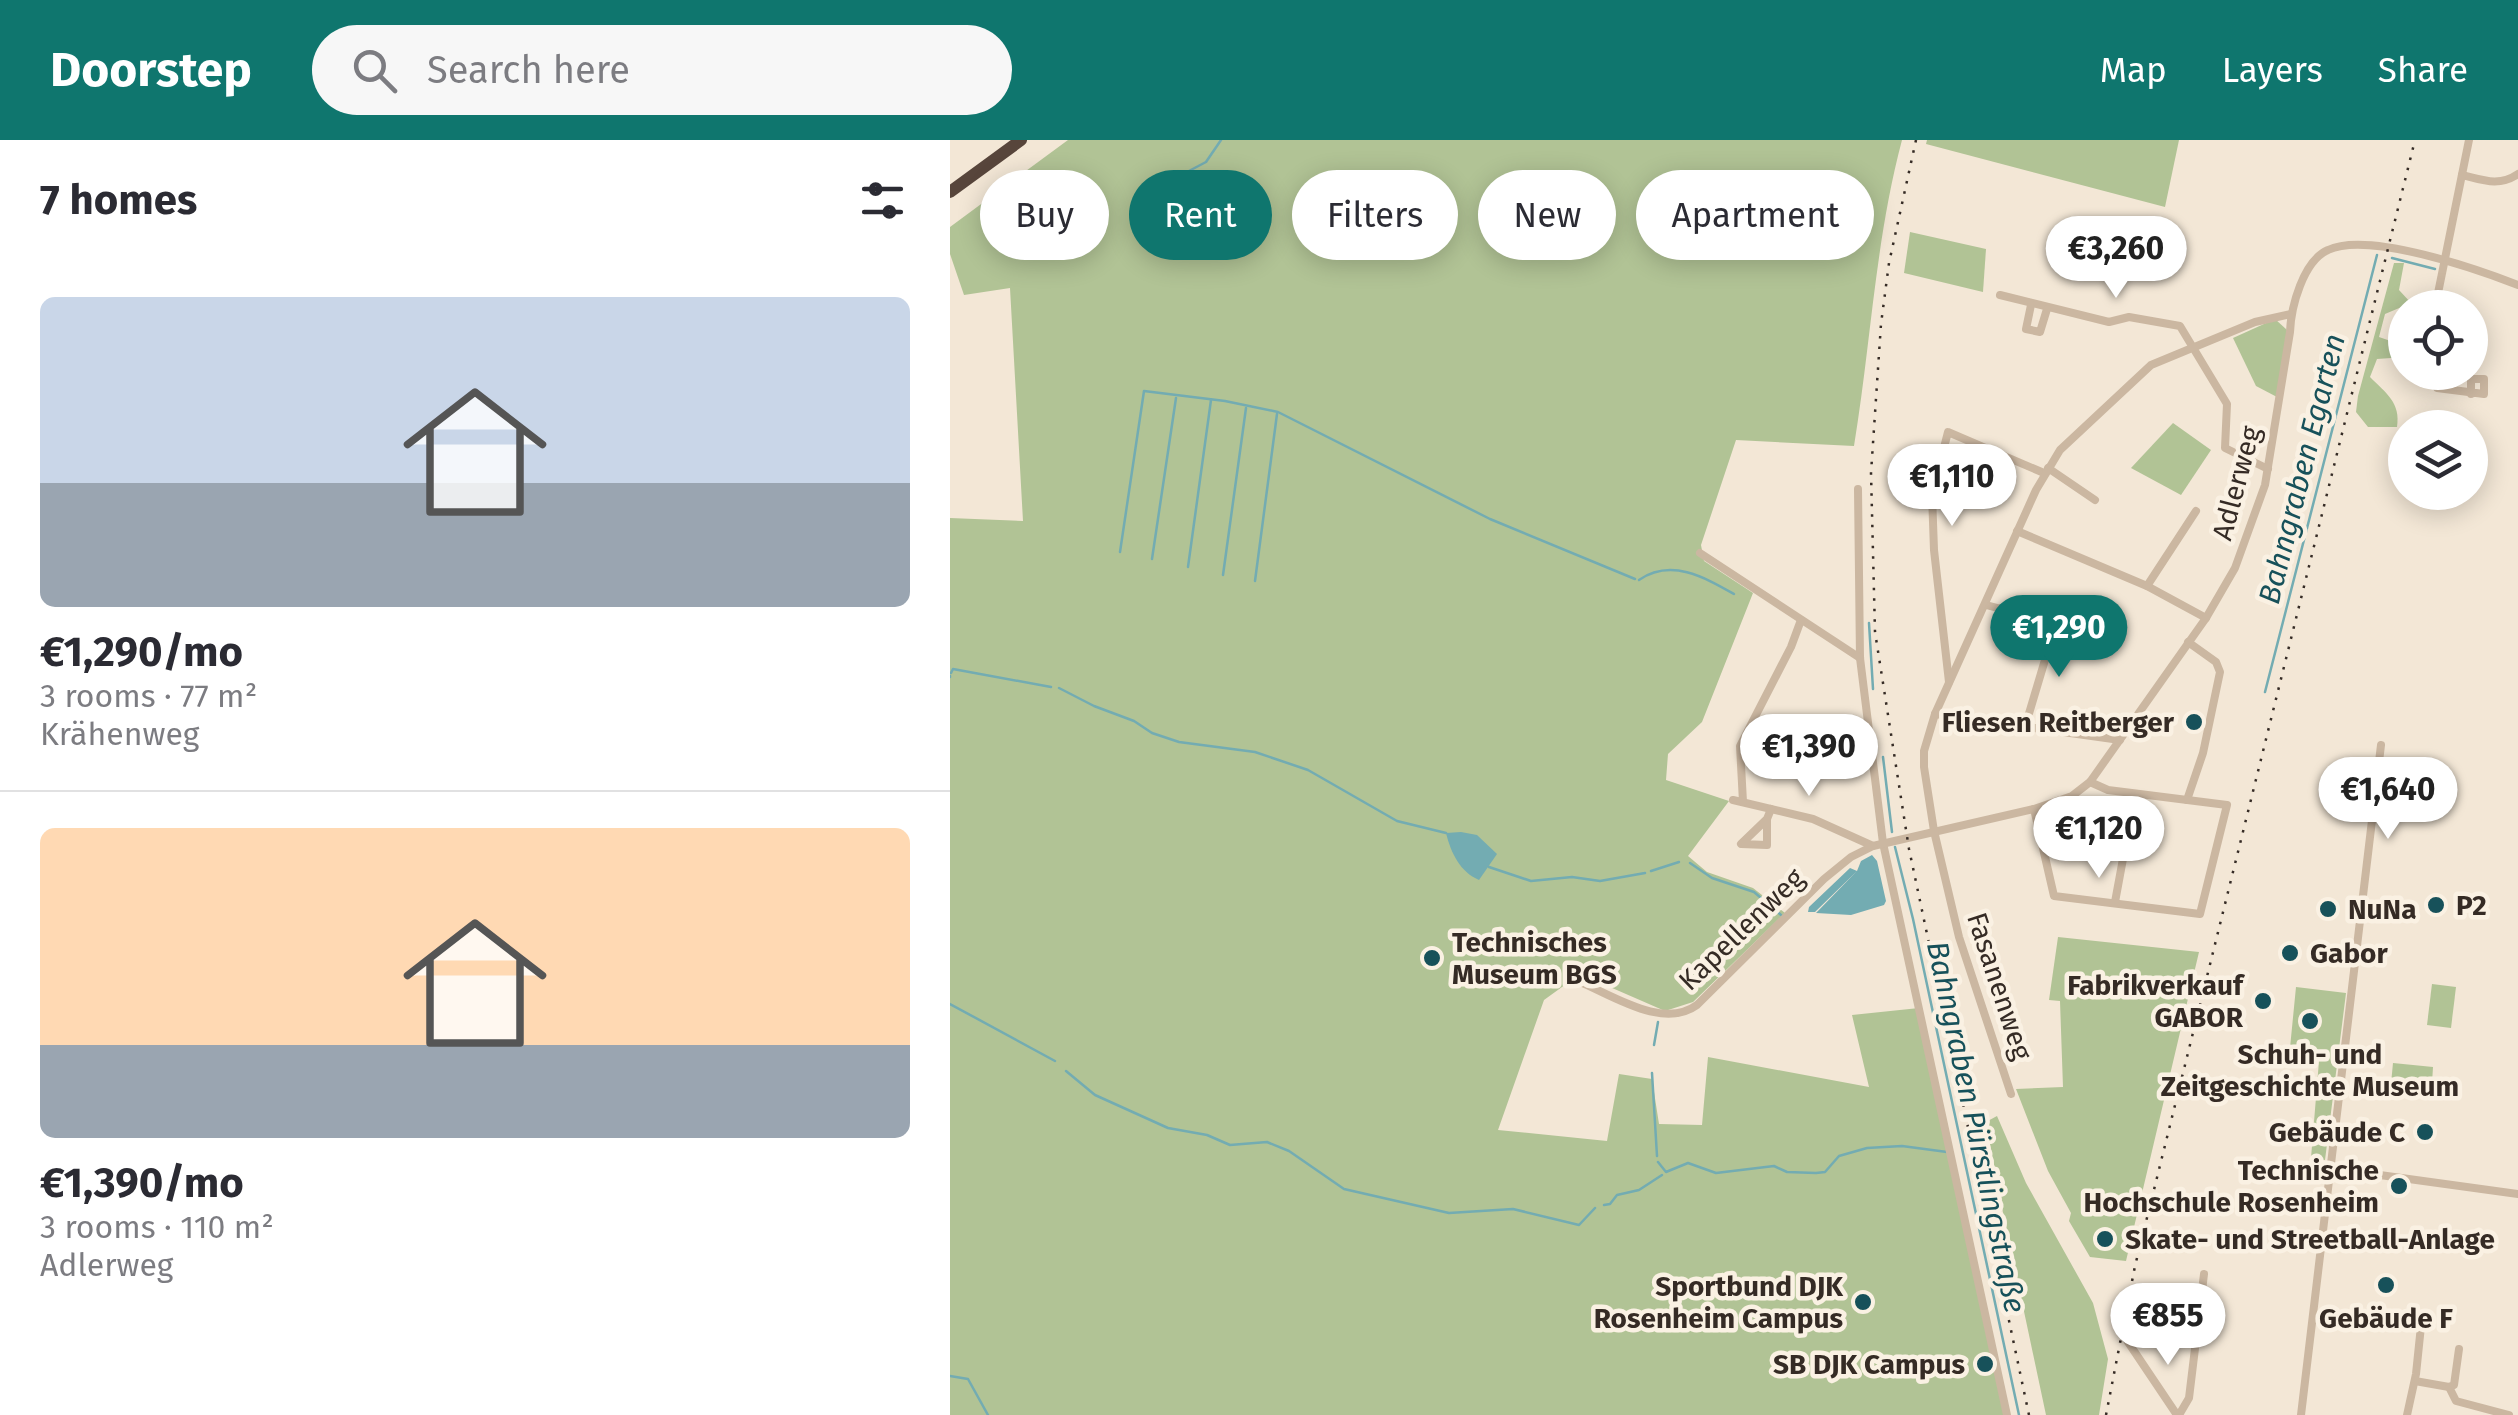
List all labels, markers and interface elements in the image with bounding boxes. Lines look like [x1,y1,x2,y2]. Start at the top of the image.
search box [312,25,1012,115]
text: Doorstep [50,41,252,99]
icon: search [347,43,402,98]
text: Search here [427,47,630,93]
text: Map [2100,49,2167,91]
text: Layers [2222,49,2323,91]
text: Share [2378,49,2468,91]
chip: Buy [980,170,1109,260]
chip: Rent [1129,170,1272,260]
chip: Filters [1292,170,1458,260]
chip: New [1478,170,1616,260]
chip: Apartment [1636,170,1874,260]
icon: filters [855,173,910,228]
text: 7 homes [40,175,197,225]
pin: €3,260 [2035,216,2197,301]
text: €3,260 [2068,229,2164,267]
map controls [2388,290,2488,510]
button: locate [2388,290,2488,390]
water label: Bahngraben Egarten [2251,330,2353,608]
icon: home [385,362,565,542]
button: layers [2388,410,2488,510]
street label: Adlerweg [2205,422,2268,544]
pin: €1,110 [1871,444,2033,529]
text: €1,110 [1909,457,1995,495]
pin: €1,290 [1978,595,2140,680]
text: €1,290 [2012,608,2106,646]
text: €1,290/mo [40,627,243,677]
text: 3 rooms · 77 m² [40,677,257,715]
place label: Fliesen Reitberger [1942,706,2175,739]
marker: Fliesen Reitberger [2183,711,2205,733]
pin: €1,390 [1728,714,1890,799]
text: Krähenweg [40,715,199,753]
text: €1,390 [1762,727,1856,765]
pin: €1,640 [2307,757,2469,842]
text: €1,640 [2340,770,2436,808]
pin: €1,120 [2018,796,2180,881]
text: €1,120 [2055,809,2143,847]
street label: Kapellenweg [1672,861,1811,997]
place label: P2 [2456,889,2487,922]
icon: home [385,893,565,1073]
place label: NuNa [2348,893,2417,926]
marker: P2 [2425,894,2447,916]
marker: NuNa [2317,898,2339,920]
street label: Fasanenweg [1960,908,2039,1064]
place label: Technisches Museum BGS [1452,926,1617,991]
place label: Gabor [2310,937,2388,970]
water label: Bahngraben Pürstlingstraße [1919,938,2033,1316]
marker: Gabor [2279,942,2301,964]
marker: Technisches Museum BGS [1421,947,1443,969]
place label: Fabrikverkauf GABOR [2067,969,2246,1034]
marker: Fabrikverkauf GABOR [2252,990,2274,1012]
marker: Schuh- und Zeitgeschichte Museum [2299,1010,2321,1032]
place label: Schuh- und Zeitgeschichte Museum [2161,1038,2459,1103]
place label: Gebäude C [2269,1116,2405,1149]
marker: Gebäude C [2414,1121,2436,1143]
place label: Technische Hochschule Rosenheim [2084,1154,2379,1219]
text: €1,390/mo [40,1158,244,1208]
marker: Technische Hochschule Rosenheim [2388,1175,2410,1197]
text: 3 rooms · 110 m² [40,1208,274,1246]
place label: Skate- und Streetball-Anlage [2125,1223,2495,1256]
marker: Skate- und Streetball-Anlage [2094,1228,2116,1250]
text: Adlerweg [40,1246,174,1284]
place label: Sportbund DJK Rosenheim Campus [1594,1270,1844,1335]
marker: Gebäude F [2375,1274,2397,1296]
pin: €855 [2109,1283,2227,1368]
marker: Sportbund DJK Rosenheim Campus [1852,1291,1874,1313]
text: €855 [2132,1296,2204,1334]
place label: Gebäude F [2319,1302,2453,1335]
place label: SB DJK Campus [1773,1348,1965,1381]
marker: SB DJK Campus [1974,1353,1996,1375]

